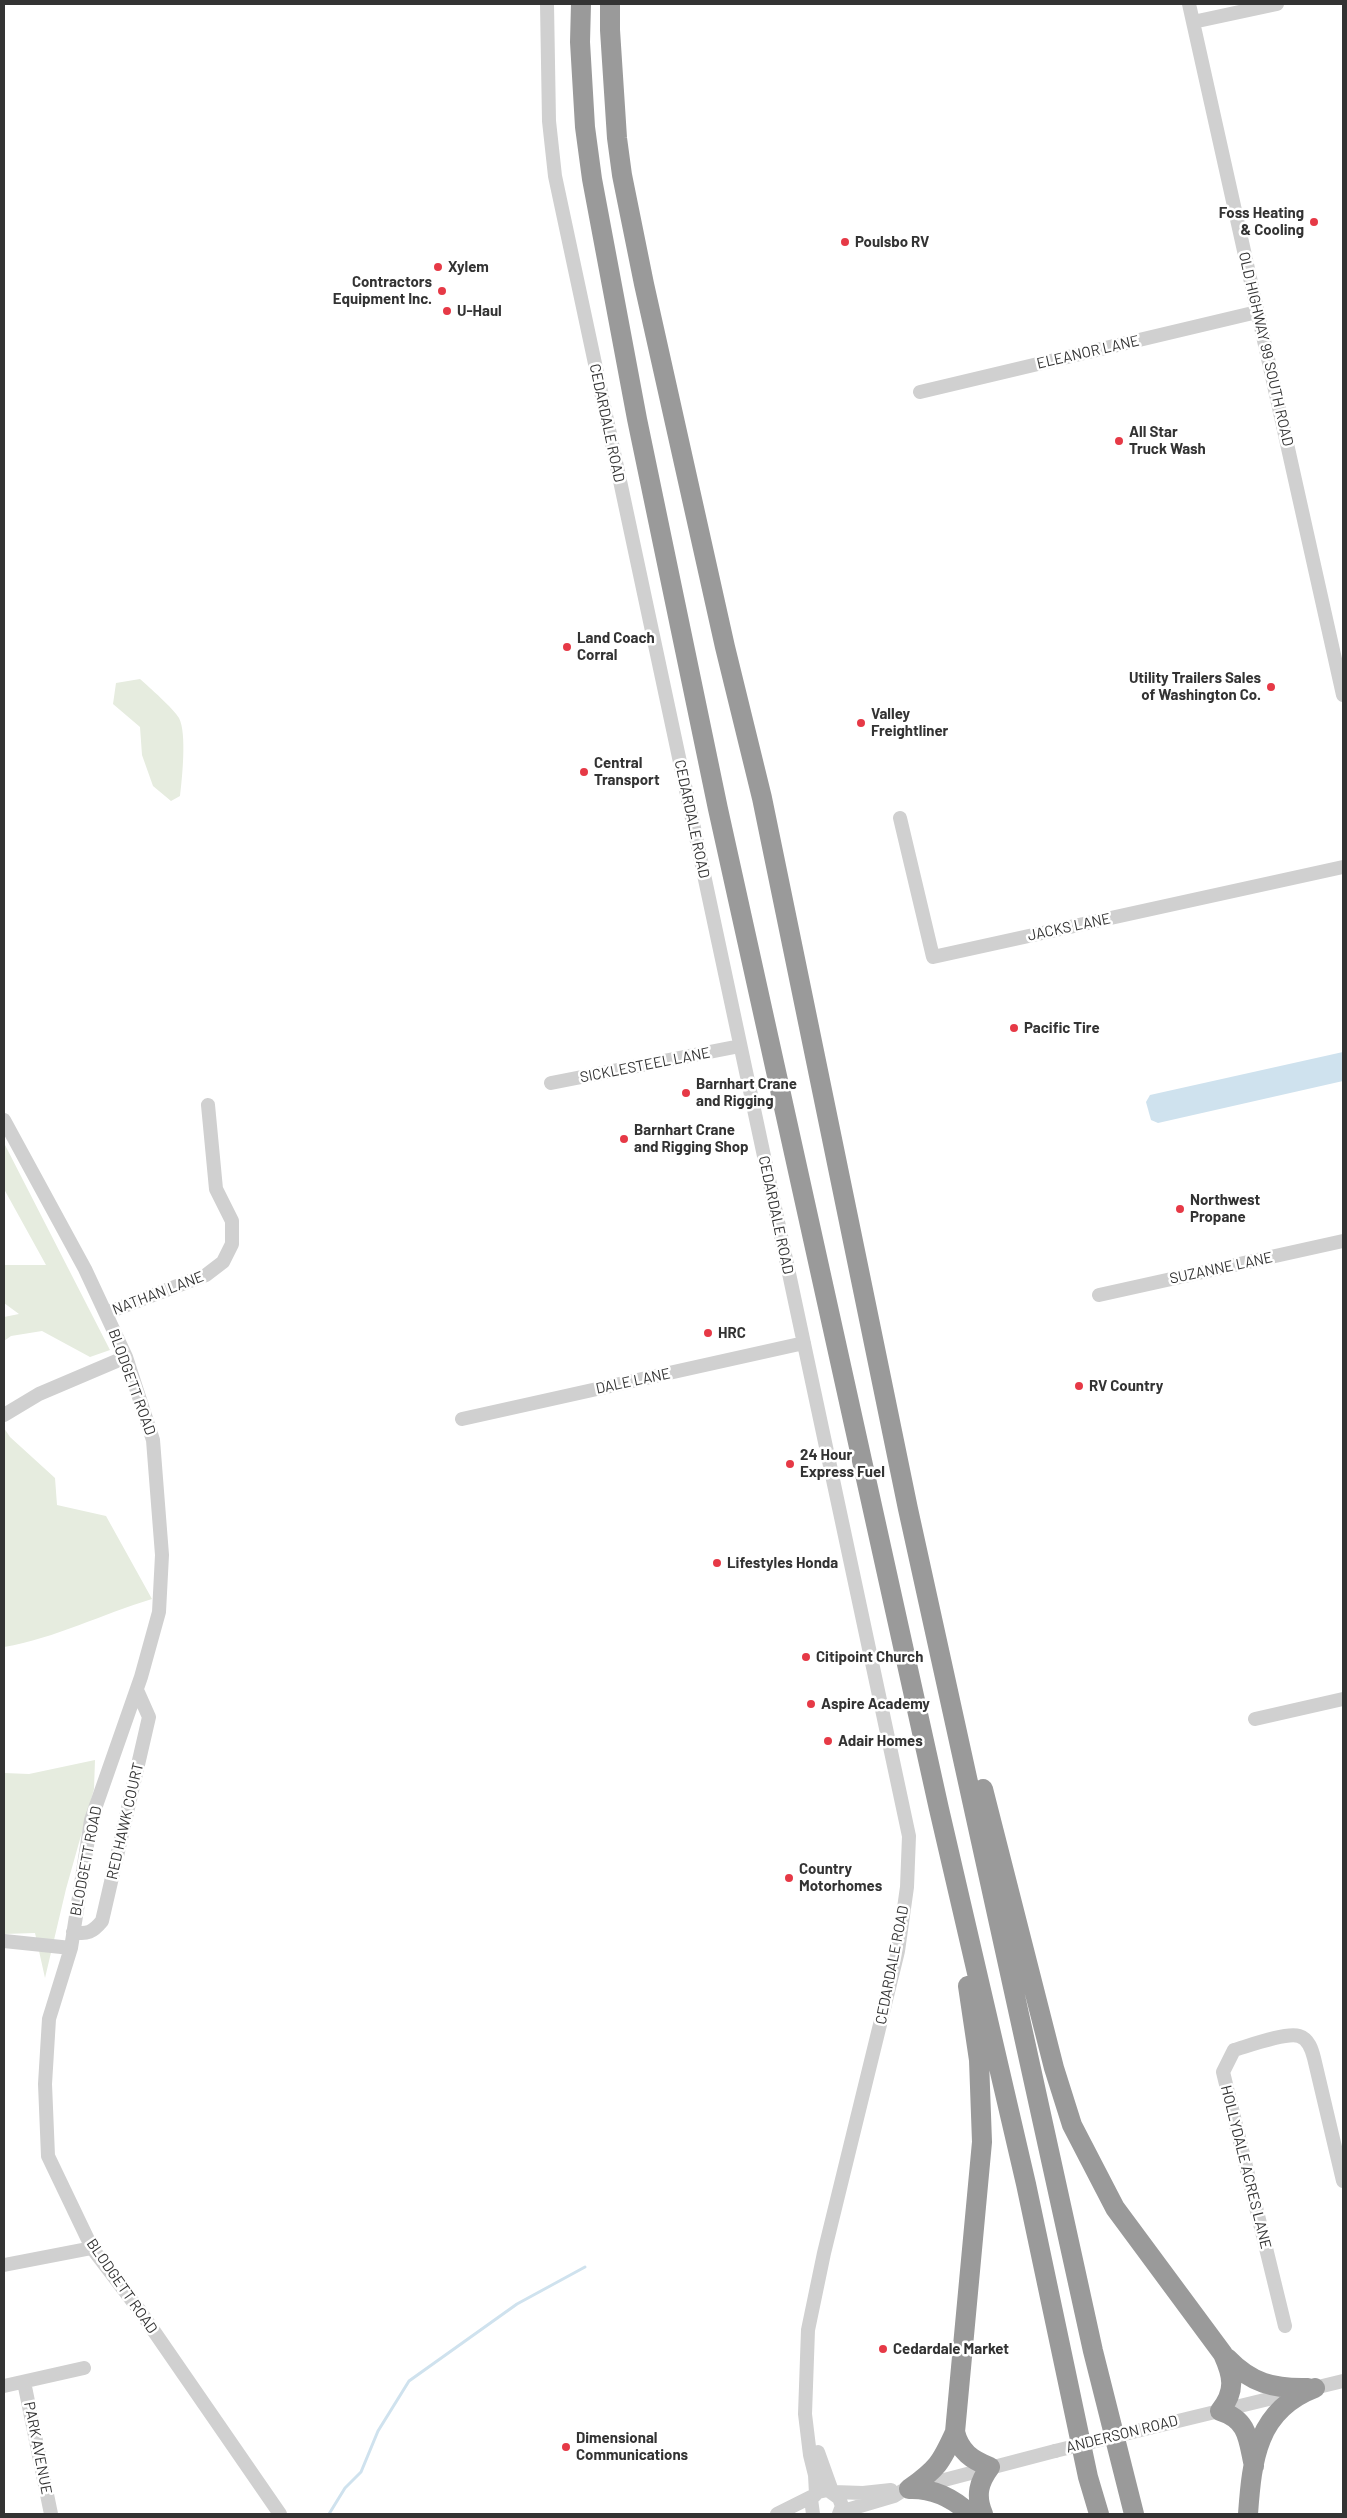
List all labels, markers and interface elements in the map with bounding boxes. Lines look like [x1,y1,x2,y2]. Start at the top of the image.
place label: Foss Heating & Cooling [1219,204,1304,239]
marker: Foss Heating & Cooling [1308,216,1320,228]
place label: Poulsbo RV [855,233,929,251]
marker: Poulsbo RV [839,236,851,248]
street label: OLD HIGHWAY 99 SOUTH ROAD [1235,250,1297,448]
place label: Xylem [448,258,489,276]
marker: Xylem [432,261,444,273]
place label: Contractors Equipment Inc. [333,273,432,308]
marker: Contractors Equipment Inc. [436,285,448,297]
place label: U-Haul [457,302,502,320]
marker: U-Haul [441,305,453,317]
street label: ELEANOR LANE [1035,331,1141,373]
street label: CEDARDALE ROAD [586,362,628,484]
place label: All Star Truck Wash [1129,423,1206,458]
marker: All Star Truck Wash [1113,435,1125,447]
place label: Land Coach Corral [577,629,655,664]
marker: Land Coach Corral [561,641,573,653]
place label: Utility Trailers Sales of Washington Co. [1129,669,1261,704]
marker: Utility Trailers Sales of Washington Co. [1265,681,1277,693]
place label: Valley Freightliner [871,705,948,740]
marker: Valley Freightliner [855,717,867,729]
place label: Central Transport [594,754,660,789]
street label: CEDARDALE ROAD [671,758,713,880]
marker: Central Transport [578,766,590,778]
street label: JACKS LANE [1026,909,1112,945]
place label: Pacific Tire [1024,1019,1100,1037]
marker: Pacific Tire [1008,1022,1020,1034]
street label: SICKLESTEEL LANE [578,1044,712,1086]
place label: Barnhart Crane and Rigging [696,1075,797,1110]
marker: Barnhart Crane and Rigging [680,1087,692,1099]
place label: Barnhart Crane and Rigging Shop [634,1121,749,1156]
marker: Barnhart Crane and Rigging Shop [618,1133,630,1145]
street label: CEDARDALE ROAD [755,1154,797,1276]
place label: Northwest Propane [1190,1191,1260,1226]
marker: Northwest Propane [1174,1203,1186,1215]
street label: SUZANNE LANE [1168,1248,1274,1288]
street label: NATHAN LANE [110,1267,206,1319]
place label: HRC [718,1324,746,1342]
street label: BLODGETT ROAD [104,1326,160,1438]
marker: HRC [702,1327,714,1339]
street label: DALE LANE [594,1364,672,1398]
place label: RV Country [1089,1377,1163,1395]
marker: RV Country [1073,1380,1085,1392]
place label: 24 Hour Express Fuel [800,1446,885,1481]
marker: 24 Hour Express Fuel [784,1458,796,1470]
place label: Lifestyles Honda [727,1554,838,1572]
marker: Lifestyles Honda [711,1557,723,1569]
place label: Citipoint Church [816,1648,923,1666]
marker: Citipoint Church [800,1651,812,1663]
place label: Aspire Academy [821,1695,930,1713]
marker: Aspire Academy [805,1698,817,1710]
place label: Adair Homes [838,1732,923,1750]
marker: Adair Homes [822,1735,834,1747]
street label: RED HAWK COURT [103,1761,147,1881]
street label: BLODGETT ROAD [67,1804,105,1918]
place label: Country Motorhomes [799,1860,882,1895]
marker: Country Motorhomes [783,1872,795,1884]
street label: CEDARDALE ROAD [872,1904,912,2026]
street label: HOLLYDALE ACRES LANE [1217,2083,1275,2251]
street label: BLODGETT ROAD [83,2235,161,2337]
place label: Cedardale Market [893,2340,1009,2358]
marker: Cedardale Market [877,2343,889,2355]
street label: PARK AVENUE [20,2400,56,2496]
street label: ANDERSON ROAD [1064,2411,1180,2457]
place label: Dimensional Communications [576,2429,688,2464]
marker: Dimensional Communications [560,2441,572,2453]

